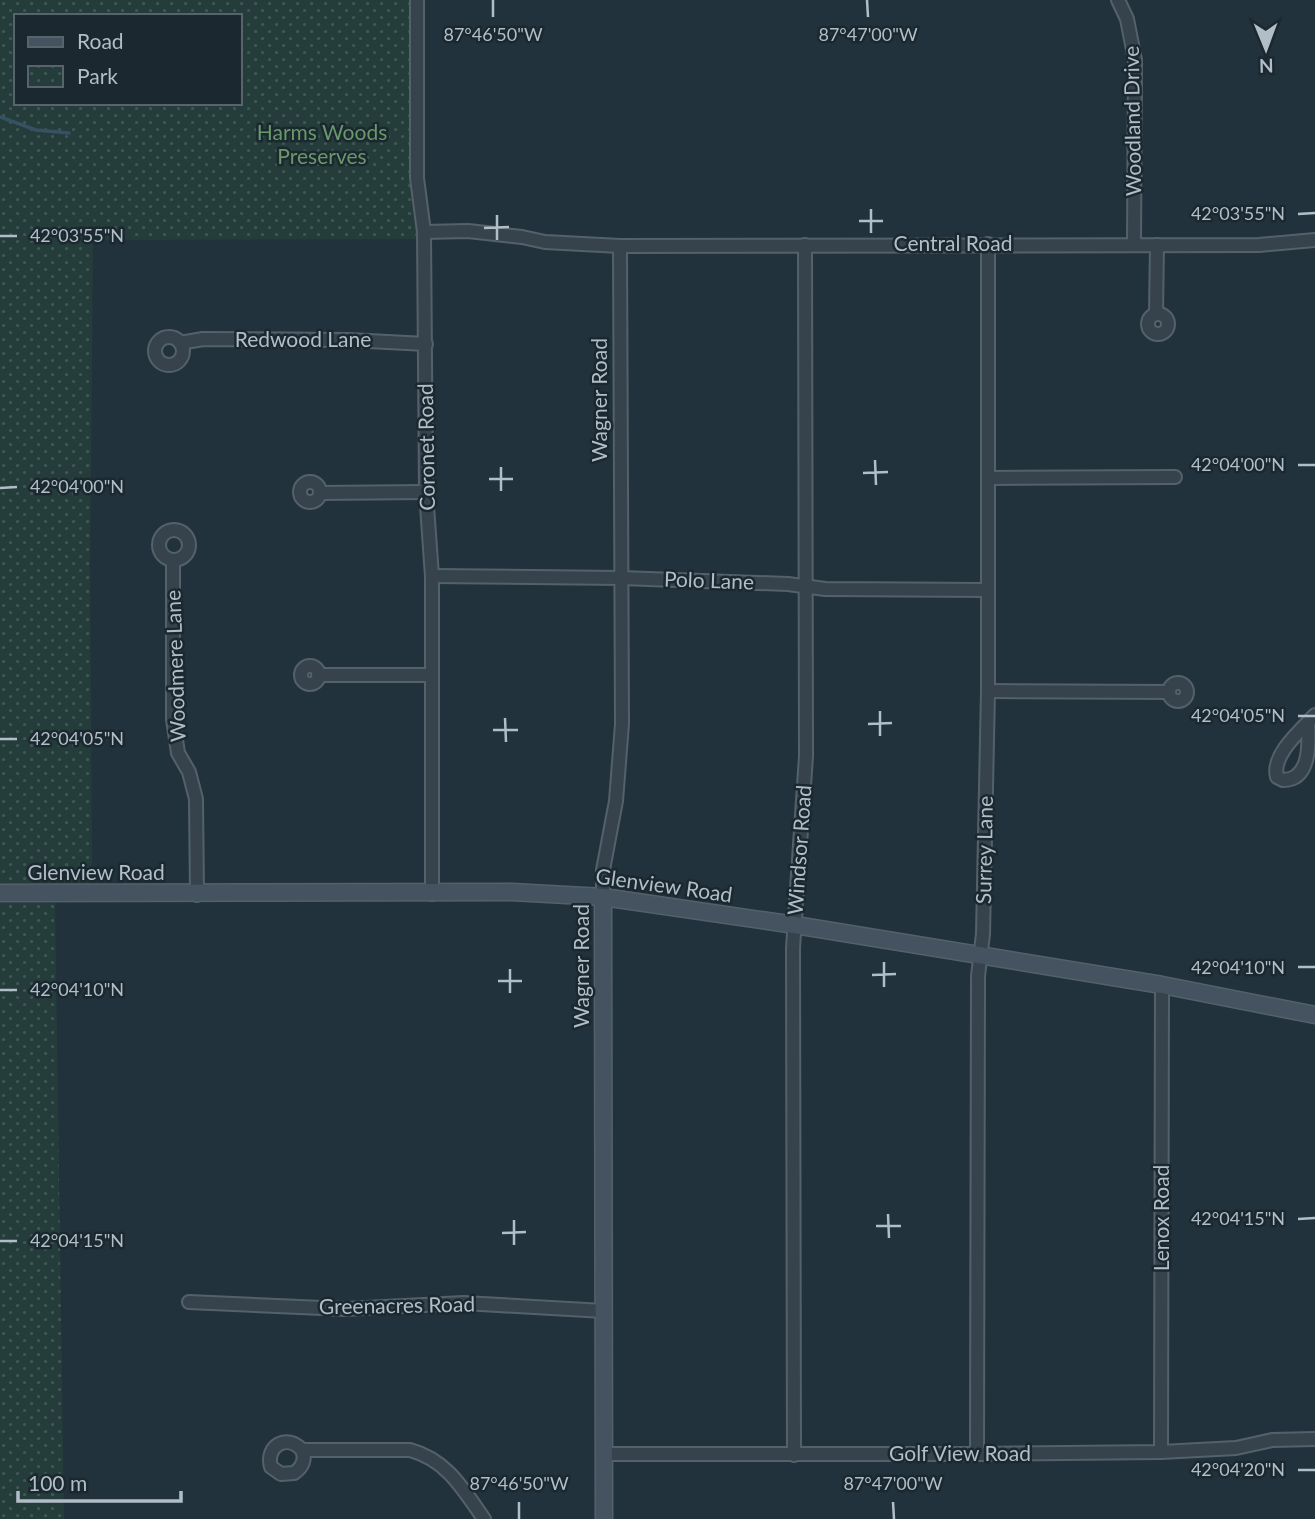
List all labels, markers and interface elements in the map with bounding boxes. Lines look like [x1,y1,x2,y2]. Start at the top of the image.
legend [14,14,242,105]
north arrow [1231,14,1301,84]
text: 87°46'50"W [443,23,543,45]
text: 87°47'00"W [818,23,918,45]
text: Road [77,28,124,53]
street label: Woodland Drive [1118,46,1145,196]
text: N [1259,55,1274,78]
text: Park [77,63,118,88]
park label: Harms Woods Preserves [257,119,387,168]
text: 42°03'55"N [1191,202,1285,224]
text: 42°03'55"N [30,224,124,246]
street label: Central Road [894,230,1012,255]
street label: Redwood Lane [235,326,371,351]
street label: Wagner Road [586,338,611,462]
street label: Coronet Road [412,383,439,511]
text: 42°04'00"N [1191,453,1285,475]
text: 42°04'00"N [30,475,124,497]
street label: Polo Lane [664,565,755,594]
street label: Woodmere Lane [159,590,190,743]
text: 42°04'05"N [1191,704,1285,726]
text: 42°04'05"N [30,727,124,749]
street label: Windsor Road [781,784,816,916]
street label: Surrey Lane [970,796,997,904]
street label: Glenview Road [27,859,165,884]
street label: Glenview Road [594,863,734,906]
street label: Wagner Road [568,904,593,1028]
text: 42°04'10"N [1191,956,1285,978]
text: 42°04'10"N [30,978,124,1000]
street label: Lenox Road [1148,1165,1173,1271]
text: 42°04'15"N [1191,1207,1285,1229]
text: 42°04'15"N [30,1229,124,1251]
street label: Greenacres Road [319,1291,475,1318]
street label: Golf View Road [889,1440,1031,1465]
text: 42°04'20"N [1191,1458,1285,1480]
scale bar [18,1460,180,1504]
text: 100 m [28,1470,87,1495]
text: 87°46'50"W [469,1472,569,1494]
text: 87°47'00"W [843,1472,943,1494]

